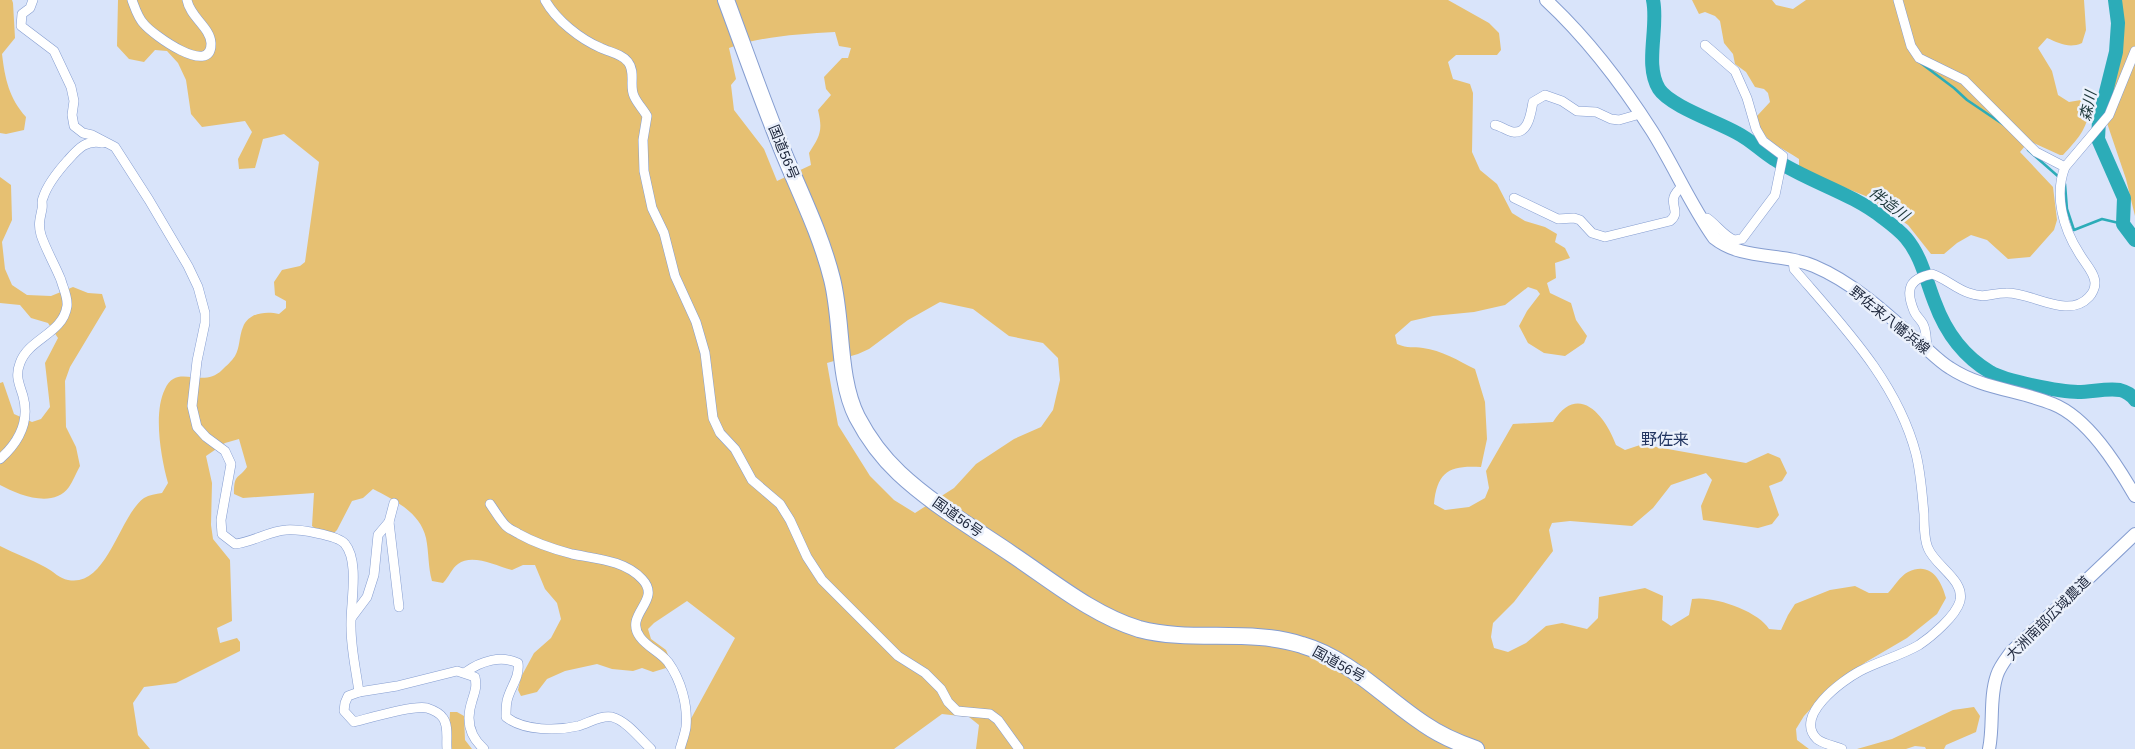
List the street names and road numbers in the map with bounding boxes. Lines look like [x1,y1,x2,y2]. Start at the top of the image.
street label: 国道56号 [766,122,802,182]
street label: 野佐来八幡浜線 [1847,283,1933,357]
street label: 国道56号 [930,494,986,540]
street label: 大洲南部広域農道 [2003,573,2093,663]
street label: 国道56号 [1310,643,1368,685]

